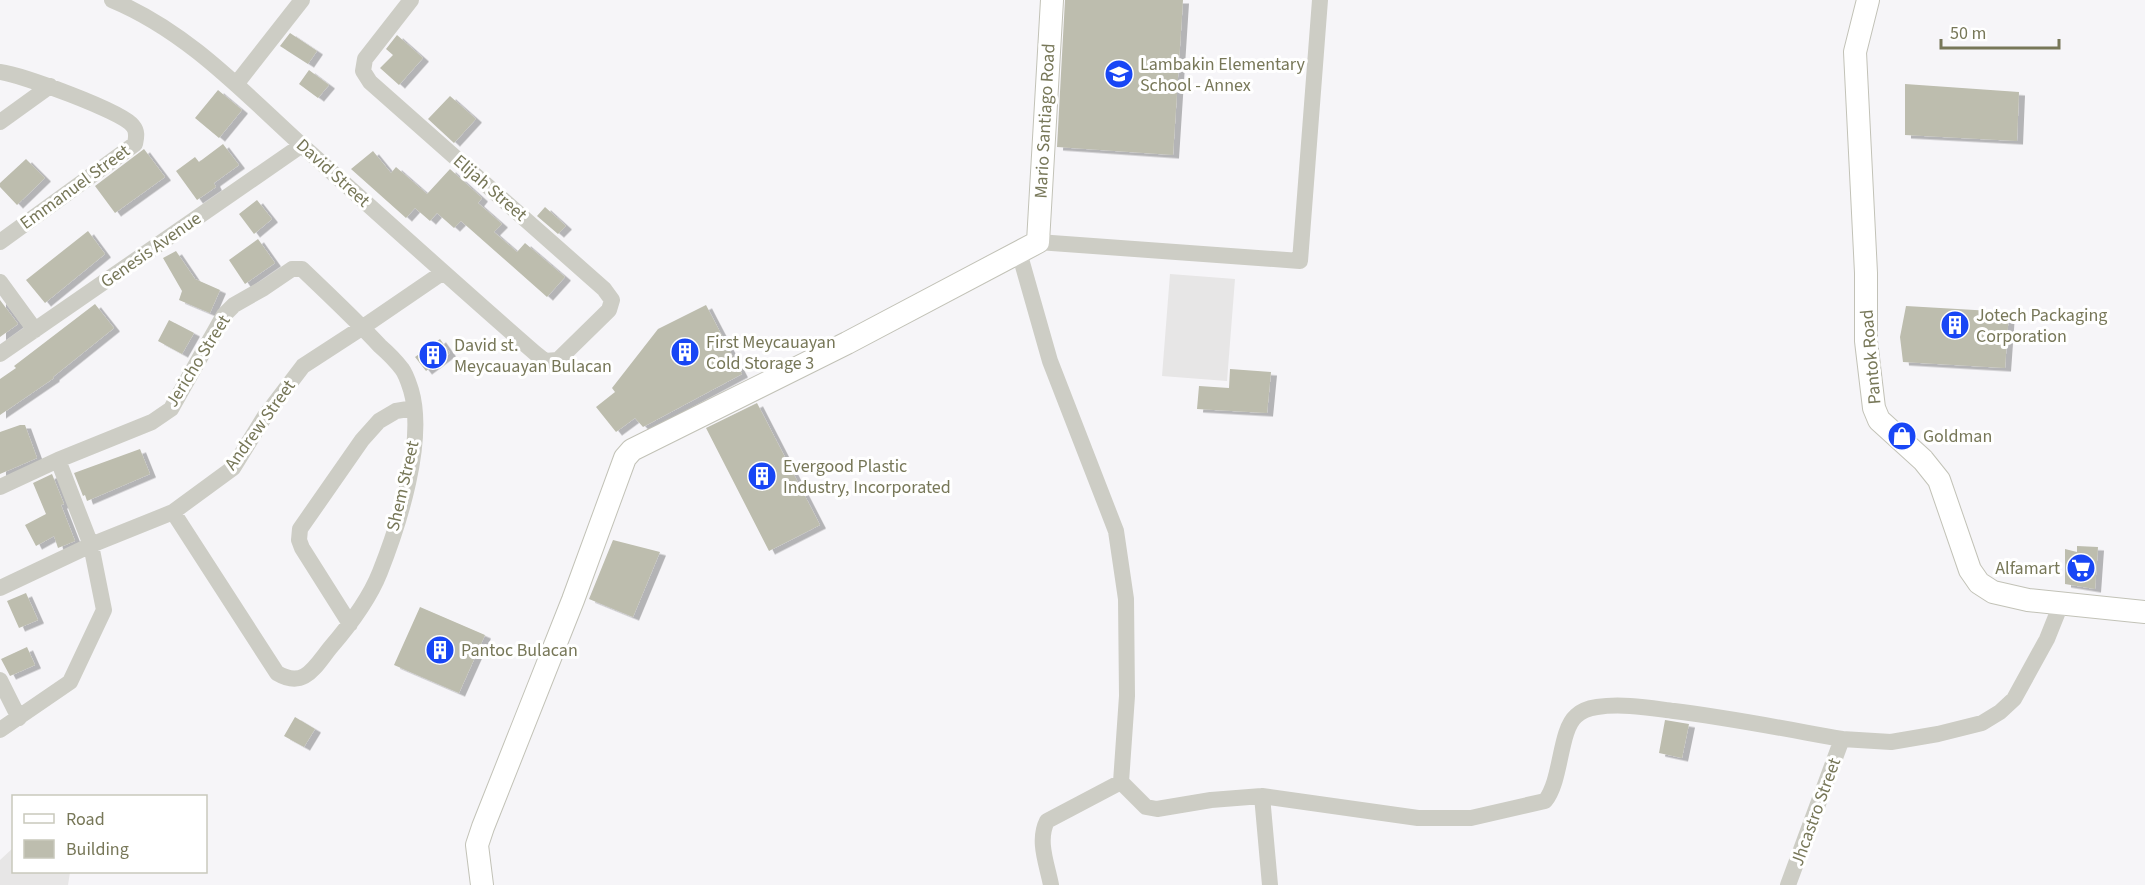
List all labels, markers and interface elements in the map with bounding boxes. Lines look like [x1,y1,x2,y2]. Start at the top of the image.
scale bar [1941,12,2060,50]
text: 50 m [1950,21,1986,46]
street label: Mario Santiago Road [1028,43,1062,199]
place label: Lambakin Elementary School - Annex [1140,52,1305,98]
school or university icon: Lambakin Elementary School - Annex [1103,58,1135,90]
street label: David Street [291,133,375,213]
street label: Emmanuel Street [15,139,135,235]
street label: Elijah Street [448,149,532,227]
street label: Genesis Avenue [96,206,206,294]
place label: Jotech Packaging Corporation [1976,303,2107,349]
street label: Pantok Road [1854,309,1888,405]
building icon: Jotech Packaging Corporation [1939,309,1971,341]
street label: Jericho Street [160,310,236,412]
place label: First Meycauayan Cold Storage 3 [706,330,836,376]
place label: David st. Meycauayan Bulacan [454,333,612,379]
building icon: First Meycauayan Cold Storage 3 [669,336,701,368]
building icon: David st. Meycauayan Bulacan [417,339,449,371]
street label: Andrew Street [219,375,301,475]
shop icon: Goldman [1886,420,1918,452]
place label: Goldman [1923,424,1992,449]
street label: Shem Street [380,438,426,534]
place label: Evergood Plastic Industry, Incorporated [783,454,951,500]
building icon: Evergood Plastic Industry, Incorporated [746,460,778,492]
supermarket icon: Alfamart [2065,552,2097,584]
place label: Alfamart [1995,556,2060,581]
building icon: Pantoc Bulacan [424,634,456,666]
place label: Pantoc Bulacan [461,638,578,663]
street label: Jhcastro Street [1785,754,1847,870]
legend [12,795,207,873]
text: Road [66,807,105,832]
text: Building [66,837,129,862]

